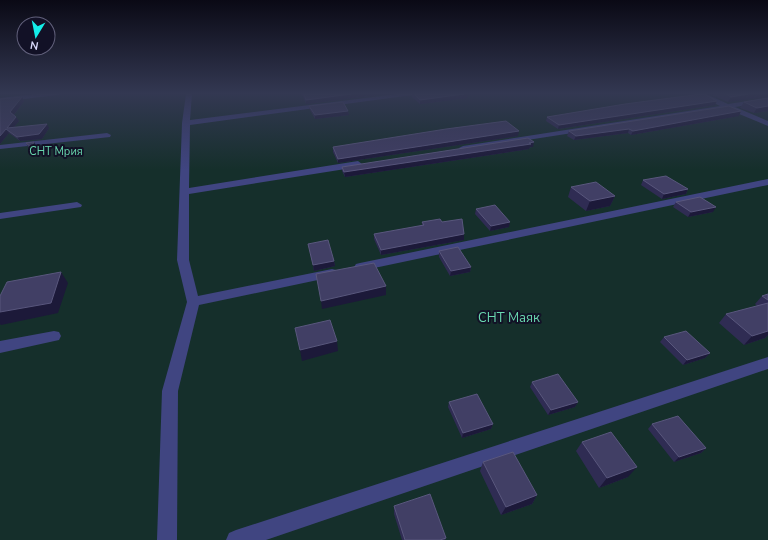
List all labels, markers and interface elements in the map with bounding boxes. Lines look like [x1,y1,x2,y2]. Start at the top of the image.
north arrow [16,16,56,56]
text: N [29,37,40,53]
park label: СНТ Мрия [29,144,83,159]
park label: СНТ Маяк [478,309,540,327]

